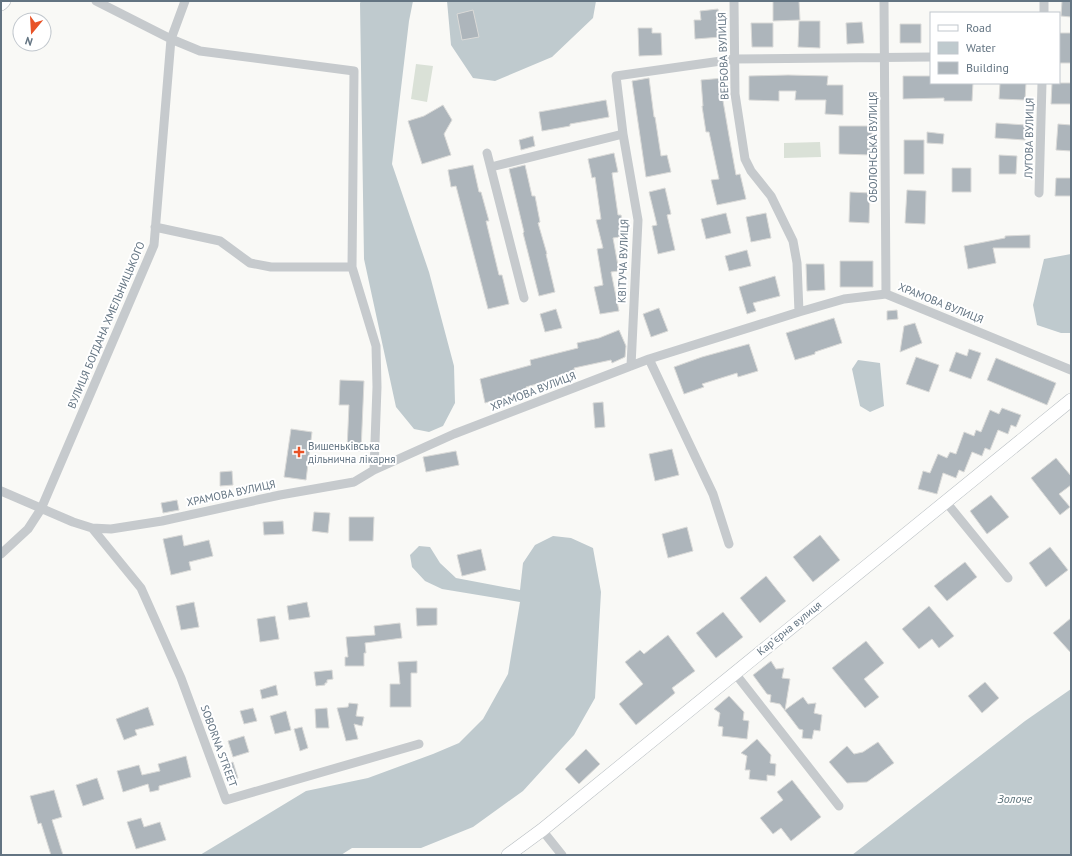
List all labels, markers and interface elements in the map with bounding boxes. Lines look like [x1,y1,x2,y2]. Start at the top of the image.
north arrow [12,12,52,52]
street label: ВЕРБОВА ВУЛИЦЯ [714,12,732,100]
legend [930,12,1060,84]
text: Road [966,20,991,35]
text: N [23,34,35,49]
text: Water [966,40,996,55]
text: Building [966,60,1009,75]
street label: ОБОЛОНСЬКА ВУЛИЦЯ [866,91,880,203]
street label: ЛУГОВА ВУЛИЦЯ [1021,97,1037,180]
street label: КВІТУЧА ВУЛИЦЯ [615,219,631,303]
street label: ВУЛИЦЯ БОГДАНА ХМЕЛЬНИЦЬКОГО [64,239,148,411]
street label: ХРАМОВА ВУЛИЦЯ [896,280,986,326]
street label: ХРАМОВА ВУЛИЦЯ [488,368,578,414]
place label: Вишеньківська дільнична лікарня [308,439,396,466]
marker: Вишеньківська дільнична лікарня [293,446,305,458]
street label: ХРАМОВА ВУЛИЦЯ [185,477,277,509]
street label: Карʼєрна вулиця [754,598,824,658]
street label: SOBORNA STREET [198,703,240,789]
water label: Золоче [998,791,1033,806]

